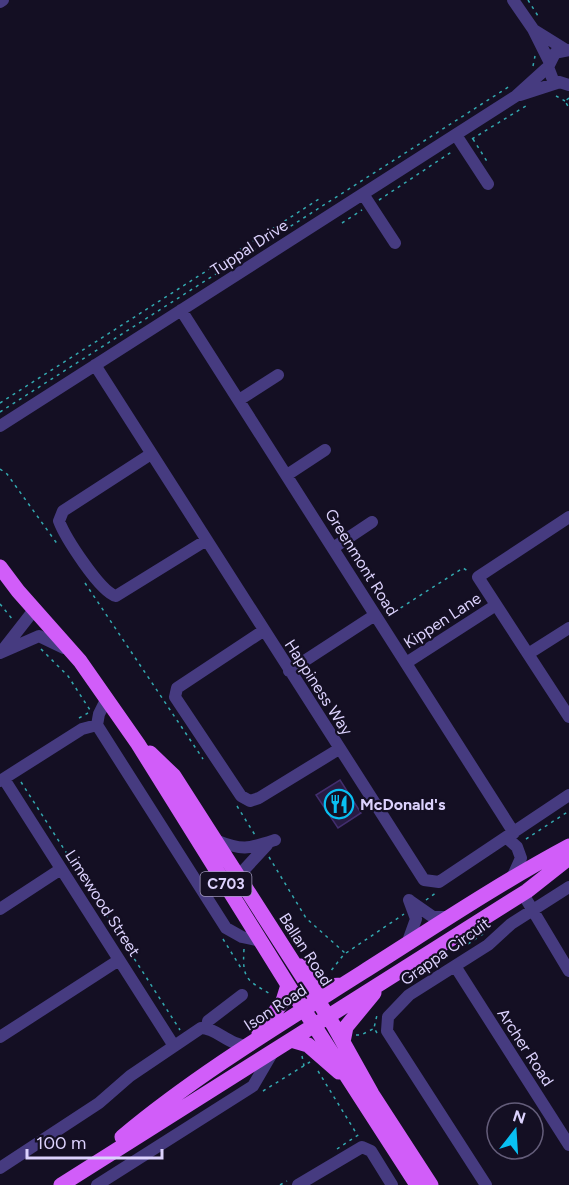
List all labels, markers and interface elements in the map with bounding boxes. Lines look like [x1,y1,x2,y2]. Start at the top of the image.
street label: Tuppal Drive [207,215,292,280]
street label: Greenmont Road [321,505,402,619]
street label: Kippen Lane [400,588,485,652]
street label: Happiness Way [281,636,357,739]
restaurant icon: McDonald's [323,788,355,820]
place label: McDonald's [360,795,446,814]
street label: Limewood Street [61,846,144,960]
road number: C703 [200,872,252,896]
street label: Ballan Road [275,909,336,989]
street label: Grappa Circuit [397,914,494,989]
street label: Ison Road [240,980,310,1035]
street label: Archer Road [493,1005,558,1090]
north arrow [485,1101,545,1161]
text: N [511,1106,528,1128]
scale bar [27,1122,162,1160]
text: 100 m [36,1132,86,1154]

